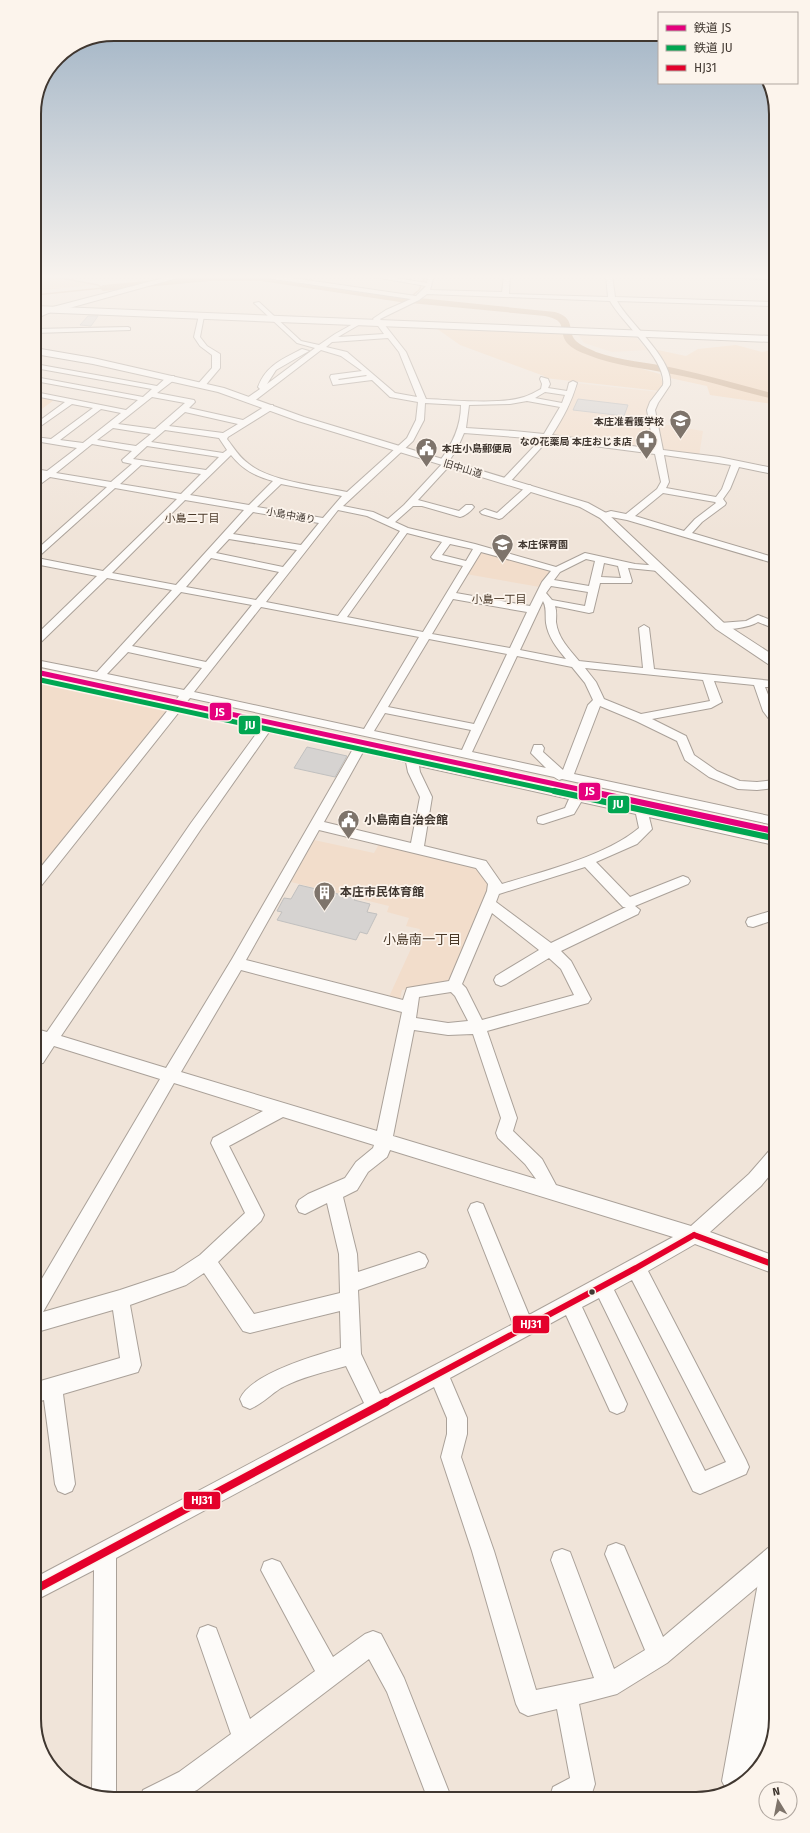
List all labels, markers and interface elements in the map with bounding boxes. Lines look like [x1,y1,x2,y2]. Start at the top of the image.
legend [658,12,798,84]
text: 鉄道 JS [694,21,732,35]
text: 鉄道 JU [694,41,733,55]
text: HJ31 [694,61,717,75]
school or university icon: 本庄准看護学校 [667,408,693,441]
place label: 本庄准看護学校 [593,416,664,428]
pharmacy icon: なの花薬局 本庄おじま店 [634,428,660,461]
public building icon: 本庄小島郵便局 [414,435,440,468]
place label: なの花薬局 本庄おじま店 [520,436,632,448]
place label: 本庄小島郵便局 [441,443,512,455]
street label: 旧中山道 [442,457,484,481]
street label: 小島中通り [265,506,316,526]
district label: 小島二丁目 [165,512,220,525]
school or university icon: 本庄保育園 [490,531,516,564]
place label: 本庄保育園 [517,539,568,551]
district label: 小島一丁目 [472,593,527,606]
line badge: JS [209,702,232,721]
text: JS [214,706,226,719]
line badge: JU [238,715,261,735]
text: JU [244,719,255,732]
line badge: JS [578,782,601,801]
text: JS [584,785,596,798]
line badge: JU [607,795,630,814]
text: JU [612,798,623,811]
public building icon: 小島南自治会館 [335,807,361,840]
place label: 小島南自治会館 [364,813,448,827]
building icon: 本庄市民体育館 [311,879,337,912]
place label: 本庄市民体育館 [340,885,424,899]
district label: 小島南一丁目 [383,932,461,947]
unlabelled marker [587,1287,597,1297]
line badge: HJ31 [512,1315,550,1334]
text: HJ31 [520,1318,542,1331]
line badge: HJ31 [183,1491,221,1510]
text: HJ31 [191,1494,213,1507]
north arrow [758,1781,798,1821]
text: N [772,1785,781,1799]

